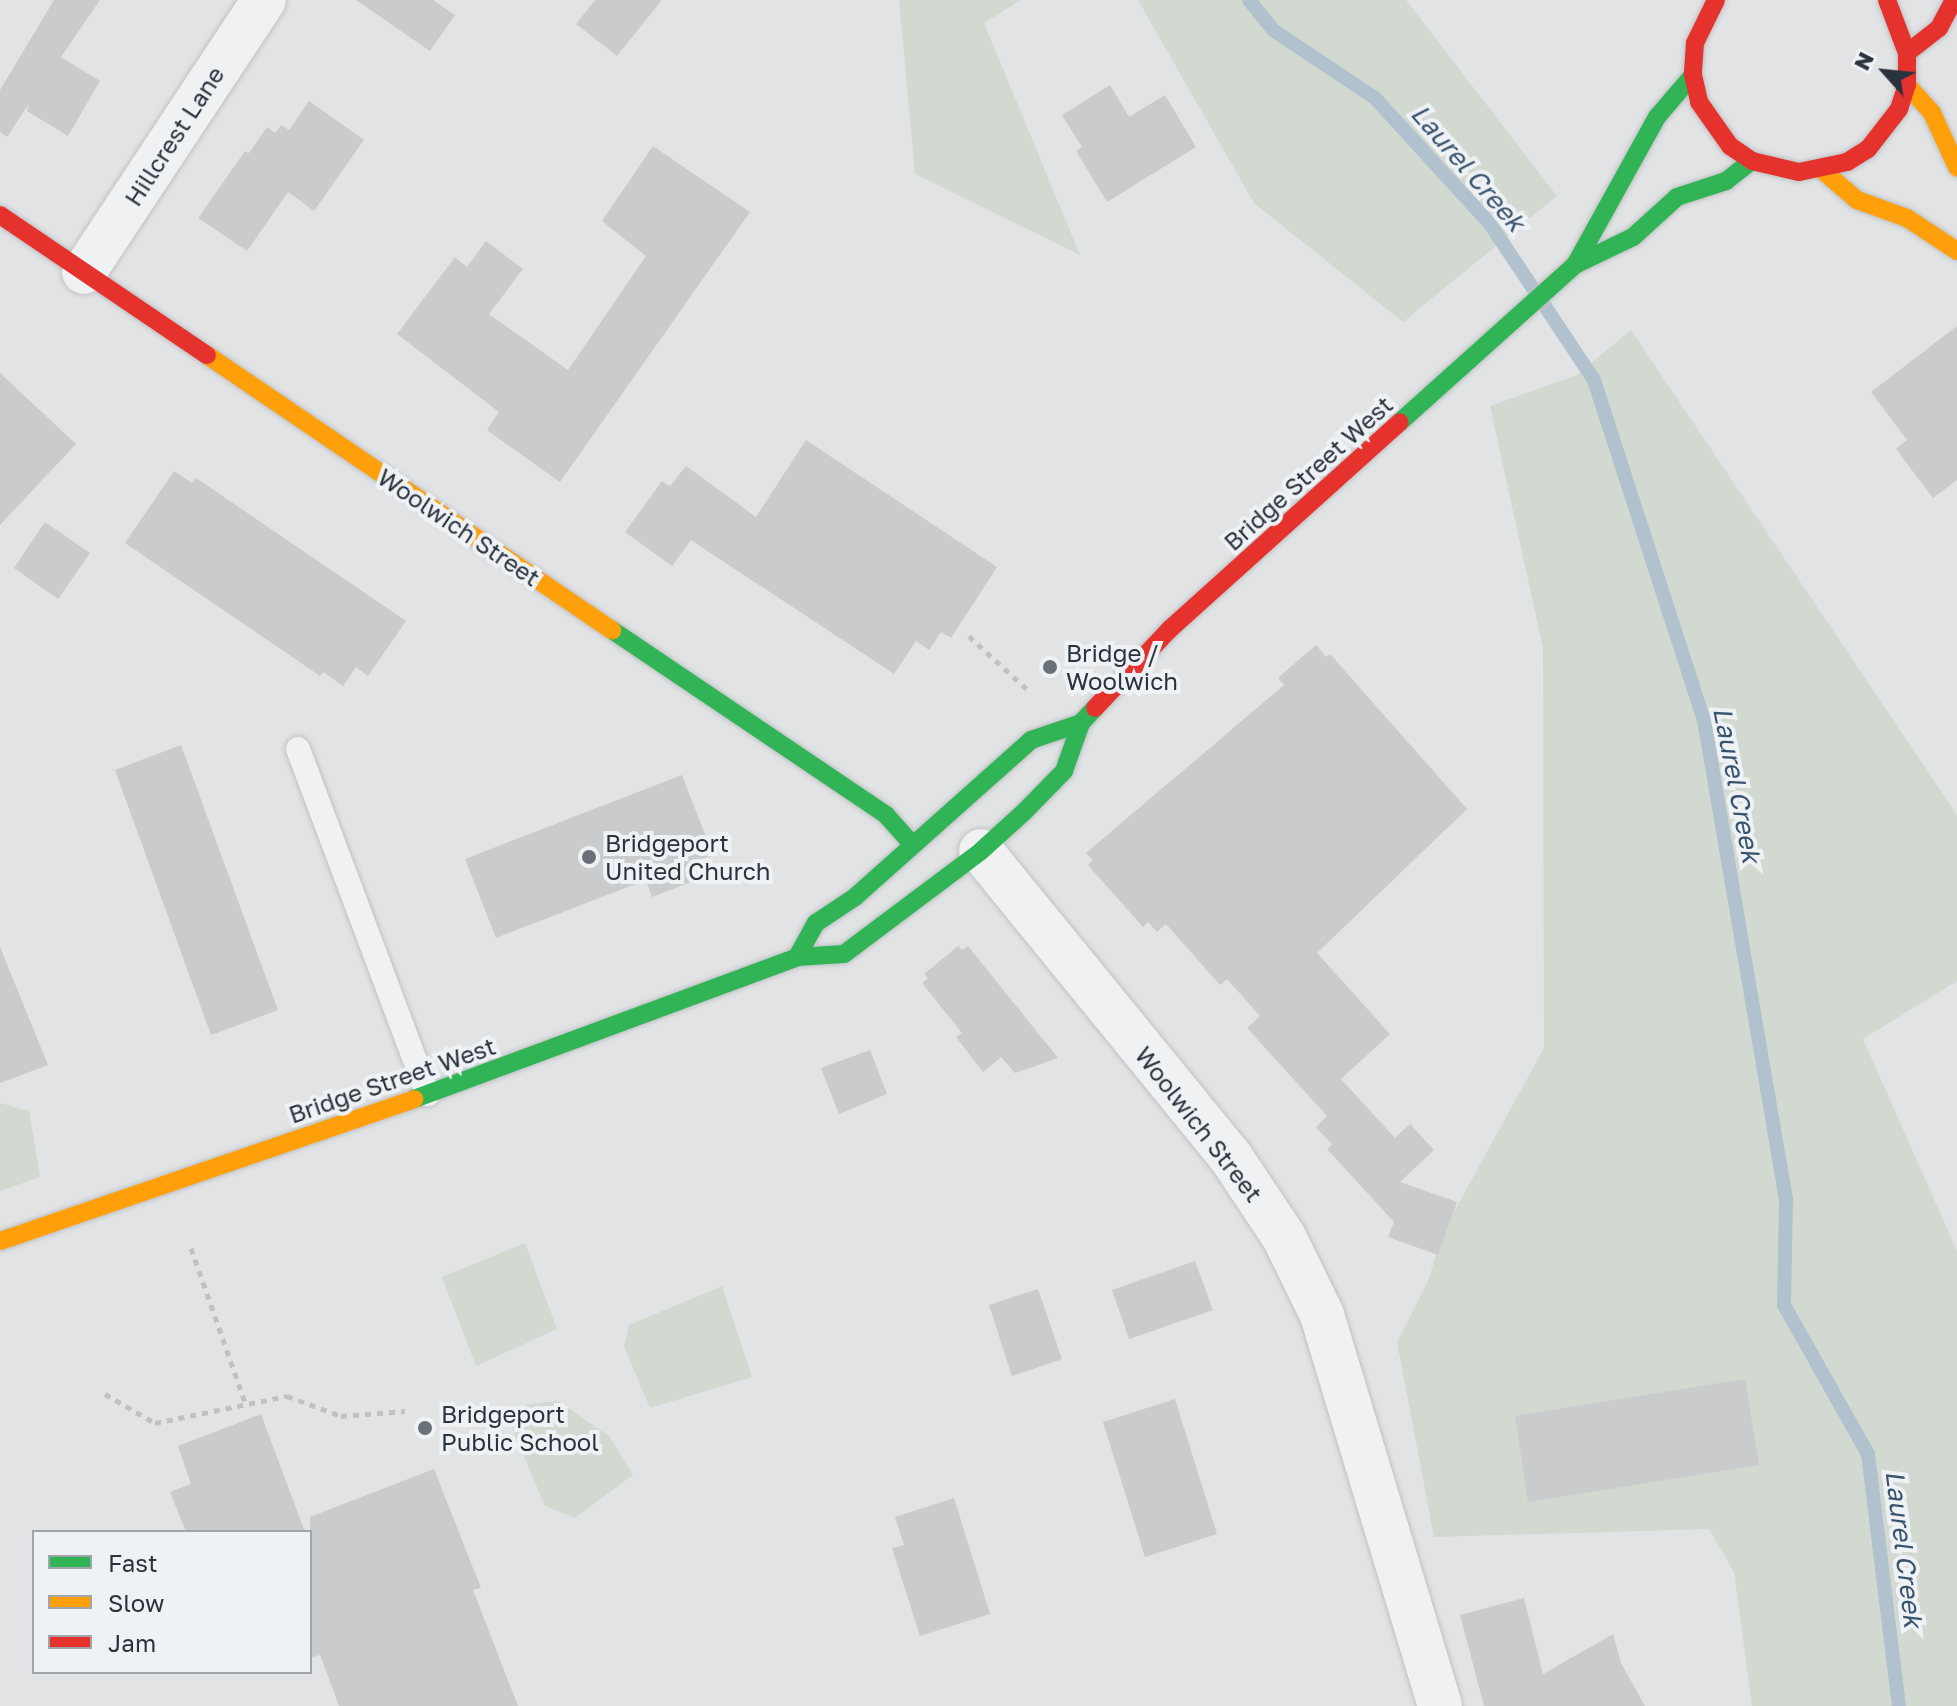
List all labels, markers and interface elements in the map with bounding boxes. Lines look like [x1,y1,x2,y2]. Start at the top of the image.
north arrow [1845,32,1925,112]
text: N [1847,47,1879,74]
street label: Hillcrest Lane [118,61,230,211]
water label: Laurel Creek [1404,98,1532,238]
street label: Bridge Street West [1218,390,1398,556]
street label: Woolwich Street [373,462,545,592]
place label: Bridge / Woolwich [1066,639,1178,695]
marker: Bridge / Woolwich [1041,658,1059,676]
water label: Laurel Creek [1707,705,1767,865]
place label: Bridgeport United Church [605,829,771,885]
marker: Bridgeport United Church [580,848,598,866]
street label: Bridge Street West [285,1031,499,1129]
street label: Woolwich Street [1129,1041,1269,1207]
place label: Bridgeport Public School [441,1400,599,1456]
marker: Bridgeport Public School [416,1419,434,1437]
water label: Laurel Creek [1879,1469,1929,1629]
legend [32,1530,312,1674]
text: Fast [108,1548,158,1577]
text: Slow [108,1588,164,1617]
text: Jam [108,1628,156,1657]

